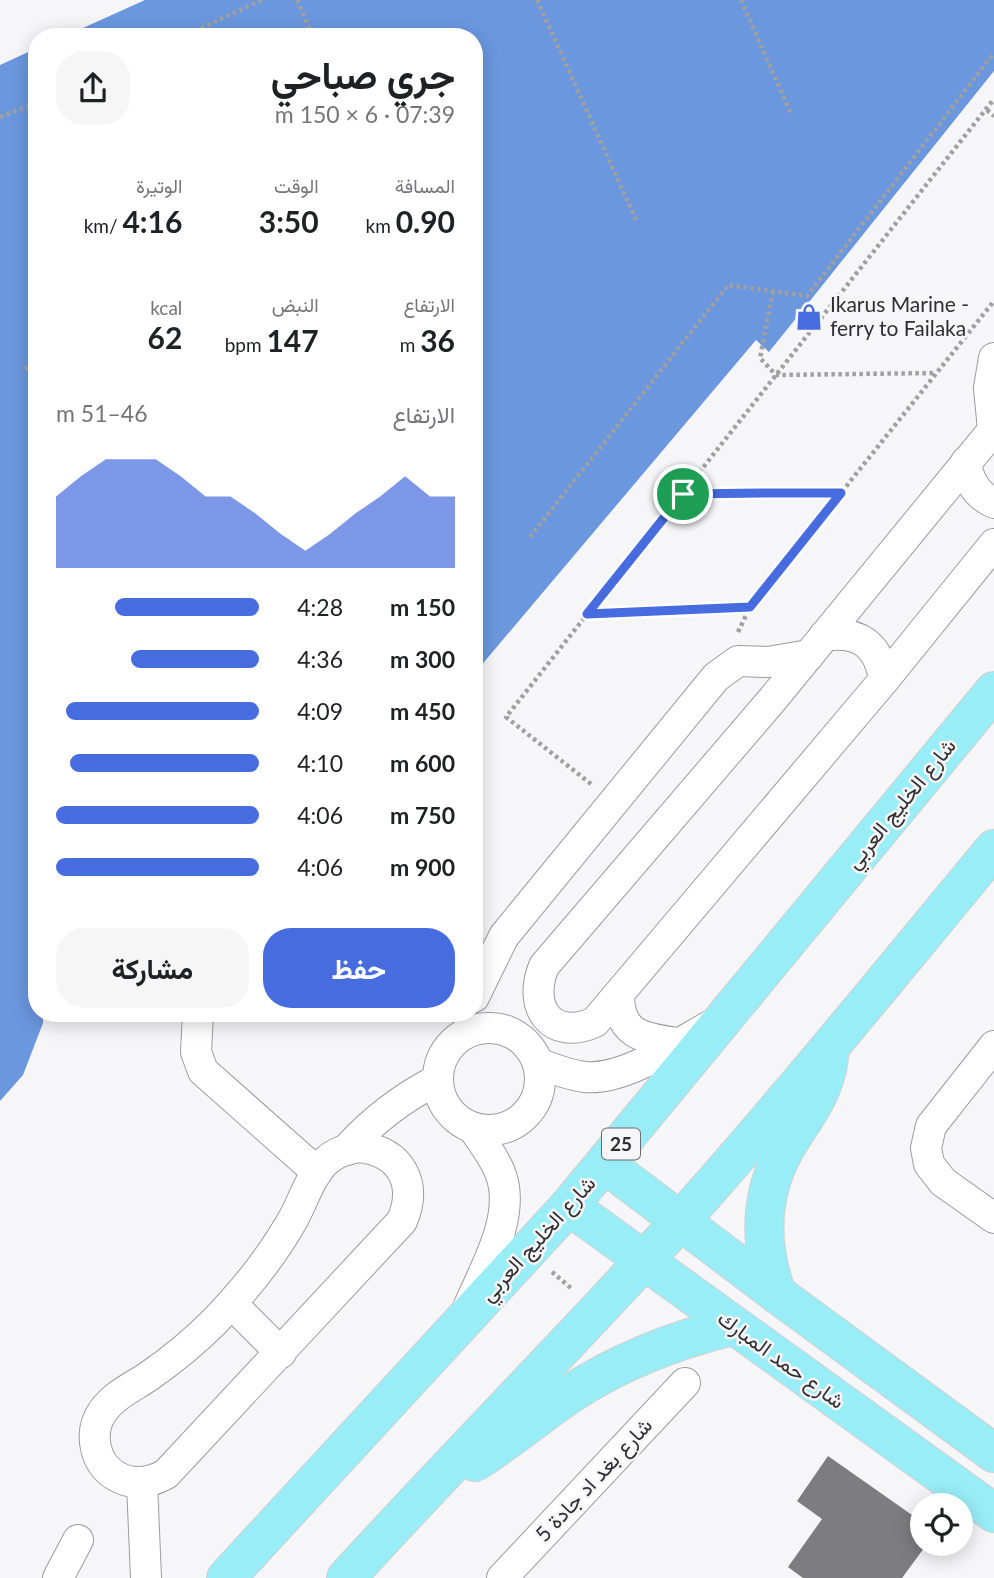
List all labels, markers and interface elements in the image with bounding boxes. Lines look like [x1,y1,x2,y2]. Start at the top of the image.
button: share [56,51,130,125]
text: جري صباحي [271,51,455,97]
text: 07:39 · 6 × 150 m [275,100,455,128]
text: الوتيرة [136,174,182,197]
text: الوقت [274,174,319,197]
text: المسافة [395,174,455,197]
text: 4:16 [122,203,182,239]
text: 3:50 [259,203,319,239]
text: 0.90 [396,203,455,239]
text: /km [84,214,122,237]
text: km [366,214,396,237]
place label: Ikarus Marine - ferry to Failaka [830,291,969,340]
text: النبض [272,293,319,316]
text: الارتفاع [403,293,455,316]
text: kcal [150,296,182,319]
shop icon: Ikarus Marine - ferry to Failaka [794,302,824,332]
text: 62 [148,319,182,355]
text: 147 [266,322,319,358]
text: 36 [420,322,455,358]
text: bpm [225,333,266,356]
text: m [400,333,420,356]
text: 46–51 m [56,399,148,427]
text: الارتفاع [393,400,455,428]
pin [653,464,713,524]
icon: arrive [664,475,702,513]
text: 4:28 [297,593,343,621]
text: 150 m [390,593,455,621]
text: 4:36 [297,645,343,673]
text: 300 m [390,645,455,673]
text: 4:09 [297,697,343,725]
text: 450 m [390,697,455,725]
street label: شارع الخليج العربي [840,733,965,877]
text: 4:10 [297,749,343,777]
text: 600 m [390,749,455,777]
text: 4:06 [297,801,343,829]
text: 750 m [390,801,455,829]
text: 4:06 [297,853,343,881]
text: 900 m [390,853,455,881]
button: مشاركة [56,928,249,1008]
button: حفظ [263,928,455,1008]
road number: 25 [602,1128,640,1160]
street label: شارع الخليج العربي [474,1170,604,1310]
street label: شارع حمد المبارك [712,1305,850,1415]
street label: شارع بغد اد جادة 5 [529,1412,659,1548]
map controls [910,1493,973,1556]
button: locate [910,1493,973,1556]

